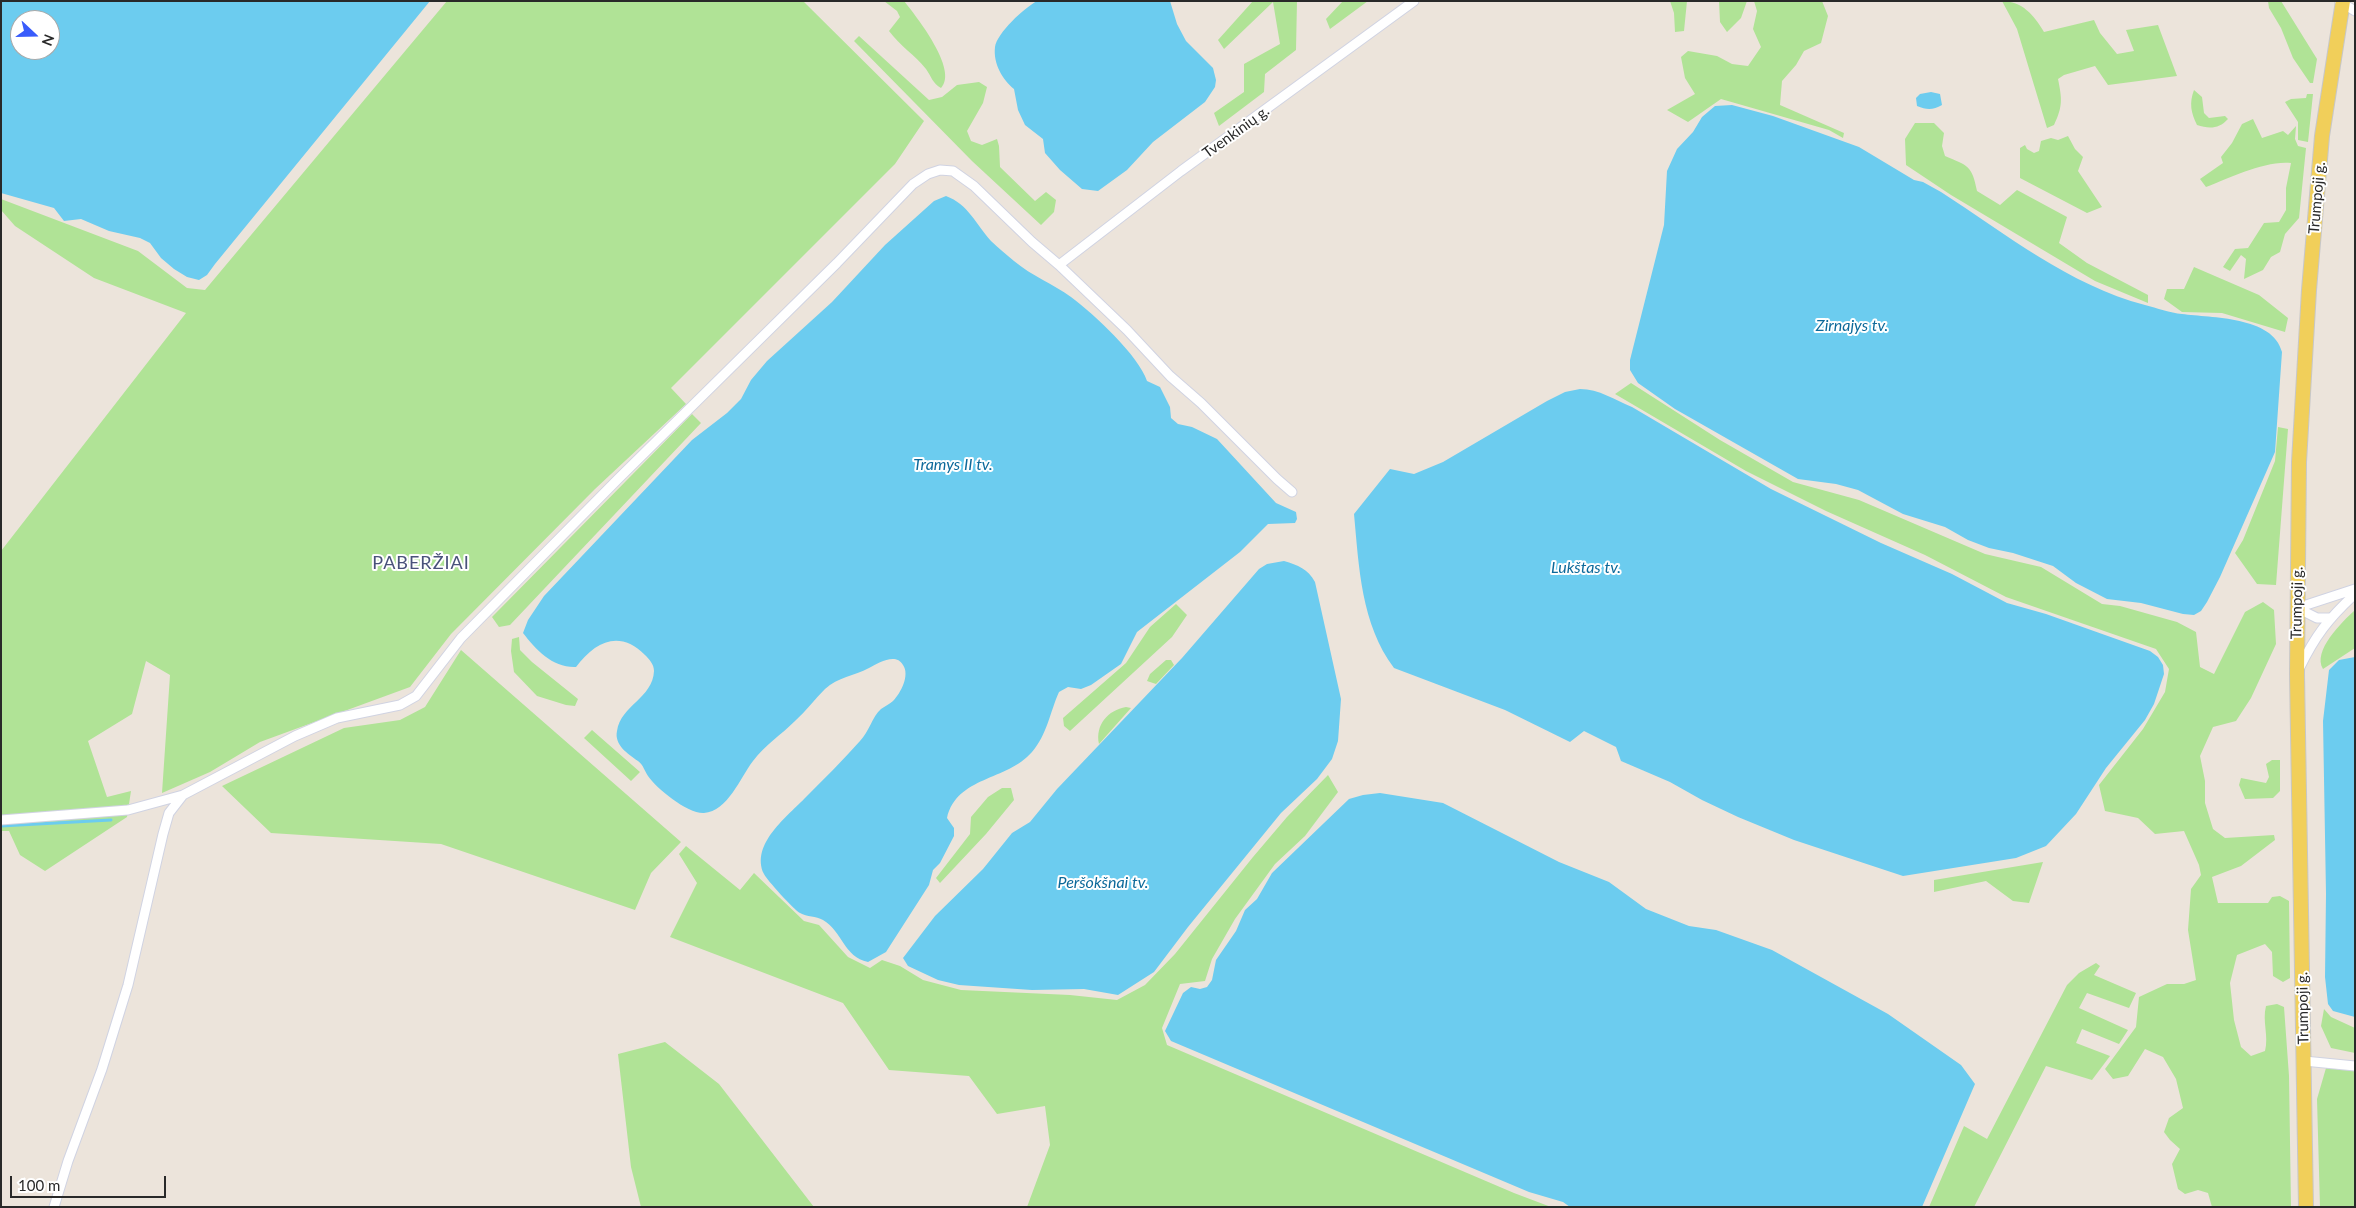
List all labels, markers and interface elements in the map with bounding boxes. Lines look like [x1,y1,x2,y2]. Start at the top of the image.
north arrow [10,10,60,60]
text: N [39,32,58,48]
street label: Tvenkinių g. [1199,102,1273,162]
street label: Trumpoji g. [2305,161,2329,235]
water label: Zirnajys tv. [1816,316,1888,336]
water label: Tramys II tv. [913,455,993,475]
district label: PABERŽIAI [371,552,471,574]
water label: Lukštas tv. [1551,558,1621,578]
street label: Trumpoji g. [2287,567,2307,639]
water label: Peršokšnai tv. [1058,873,1148,893]
street label: Trumpoji g. [2293,972,2313,1044]
scale bar [12,1166,169,1198]
text: 100 m [18,1176,60,1194]

